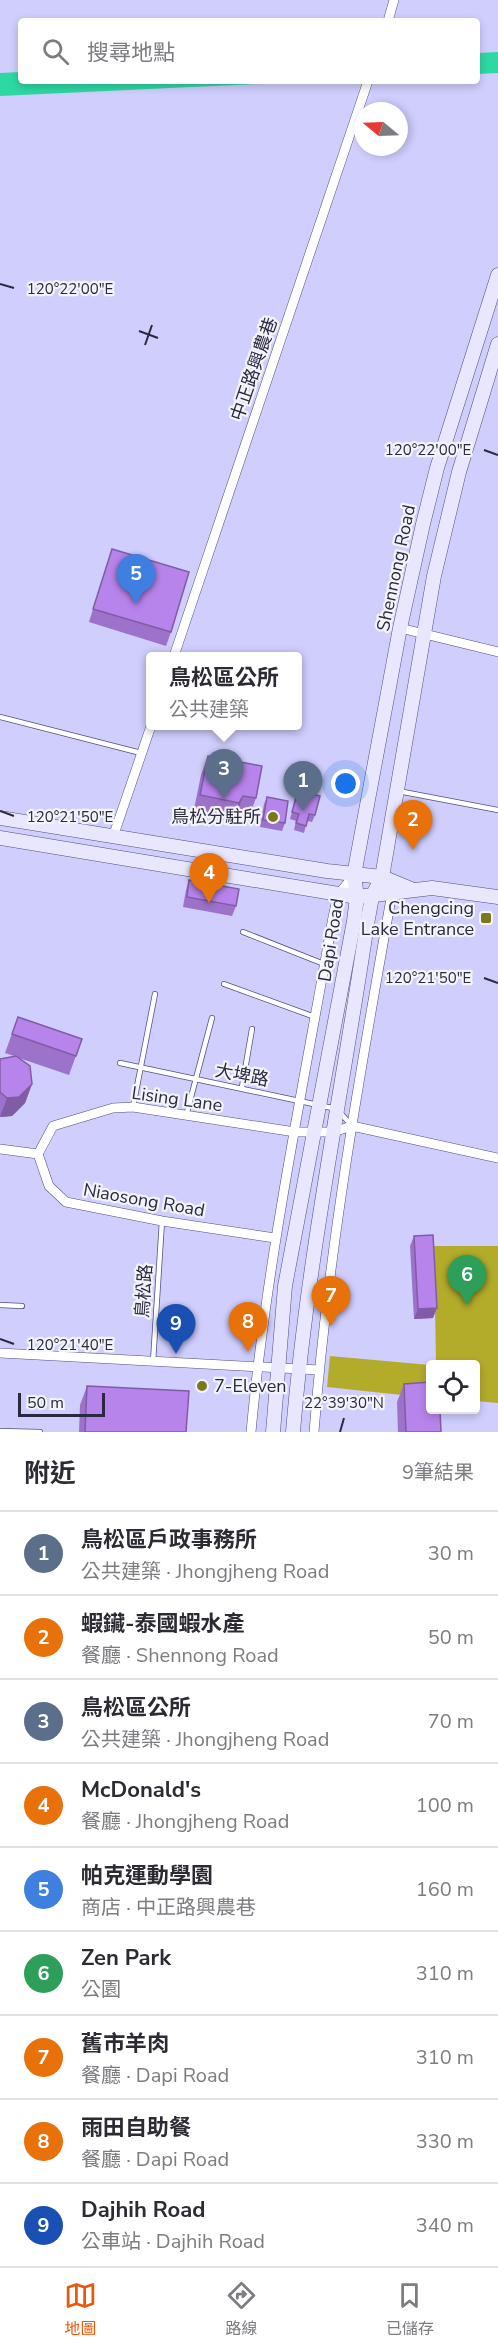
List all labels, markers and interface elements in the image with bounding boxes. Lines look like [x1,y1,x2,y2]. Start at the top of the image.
search box [18,18,480,84]
icon: search [39,35,72,68]
text: 搜尋地點 [87,38,175,68]
north arrow [354,102,408,156]
text: 120°22'00"E [27,279,113,299]
street label: 中正路興農巷 [225,314,283,424]
text: 120°22'00"E [385,440,471,460]
street label: Shennong Road [371,503,421,633]
pin: 5 [116,554,156,604]
popup [146,652,302,730]
text: 鳥松區公所 [169,663,279,693]
text: 公共建築 [169,696,249,723]
pin: 3 [204,750,244,799]
pin: 1 [284,762,322,811]
your location [331,769,360,798]
pin: 2 [394,800,432,850]
place label: 鳥松分駐所 [171,805,261,829]
text: 120°21'50"E [27,807,113,827]
marker: 鳥松分駐所 [266,810,280,824]
pin: 4 [190,854,228,903]
place label: Chengcing Lake Entrance [361,896,474,941]
street label: Dapi Road [313,897,349,983]
marker: Chengcing Lake Entrance [479,911,493,925]
text: 120°21'50"E [385,968,471,988]
street label: 大埤路 [213,1058,271,1092]
street label: Lising Lane [130,1081,224,1117]
street label: Niaosong Road [81,1178,207,1222]
pin: 6 [448,1256,486,1305]
street label: 鳥松路 [130,1263,158,1319]
pin: 7 [312,1276,350,1326]
pin: 8 [228,1302,268,1352]
pin: 9 [156,1304,195,1354]
text: 120°21'40"E [27,1335,113,1355]
map controls [426,1360,480,1414]
button: locate [426,1360,480,1414]
place label: 7-Eleven [214,1374,287,1398]
marker: 7-Eleven [195,1379,209,1393]
scale bar [18,1390,105,1418]
text: 50 m [27,1392,64,1414]
text: 22°39'30"N [304,1393,384,1413]
text: 附近 [24,1456,76,1491]
text: 9筆結果 [402,1459,474,1486]
text: 鳥松區戶政事務所 [81,1525,257,1555]
text: 1 [38,1540,50,1567]
text: 30 m [428,1540,474,1567]
text: 公共建築 · Jhongjheng Road [81,1558,329,1585]
text: 蝦鑶-泰國蝦水產 [81,1609,245,1639]
text: 2 [38,1624,50,1651]
text: 50 m [428,1624,474,1651]
text: 餐廳 · Shennong Road [81,1642,279,1669]
text: 鳥松區公所 [81,1693,191,1723]
text: 3 [38,1708,50,1735]
text: 70 m [428,1708,474,1735]
text: 公共建築 · Jhongjheng Road [81,1726,329,1753]
text: McDonald's [81,1775,201,1805]
text: 4 [38,1792,50,1819]
text: 100 m [416,1792,474,1819]
text: 餐廳 · Jhongjheng Road [81,1808,289,1835]
text: 帕克運動學園 [81,1861,213,1891]
text: 5 [38,1876,50,1903]
text: 160 m [416,1876,474,1903]
text: 商店 · 中正路興農巷 [81,1894,256,1921]
text: Zen Park [81,1943,171,1973]
text: 6 [38,1960,50,1987]
text: 310 m [416,1960,474,1987]
text: 公園 [81,1976,121,2003]
text: 舊市羊肉 [81,2029,169,2059]
text: 7 [38,2044,50,2071]
text: 310 m [416,2044,474,2071]
text: 餐廳 · Dapi Road [81,2062,229,2089]
text: 雨田自助餐 [81,2113,191,2143]
text: 8 [38,2128,50,2155]
text: 330 m [416,2128,474,2155]
text: 餐廳 · Dapi Road [81,2146,229,2173]
text: Dajhih Road [81,2195,206,2225]
text: 9 [38,2212,50,2239]
text: 340 m [416,2212,474,2239]
text: 公車站 · Dajhih Road [81,2228,265,2255]
tab: 地圖 [64,2279,97,2340]
tab: 路線 [225,2279,258,2340]
tab: 已儲存 [386,2279,434,2340]

